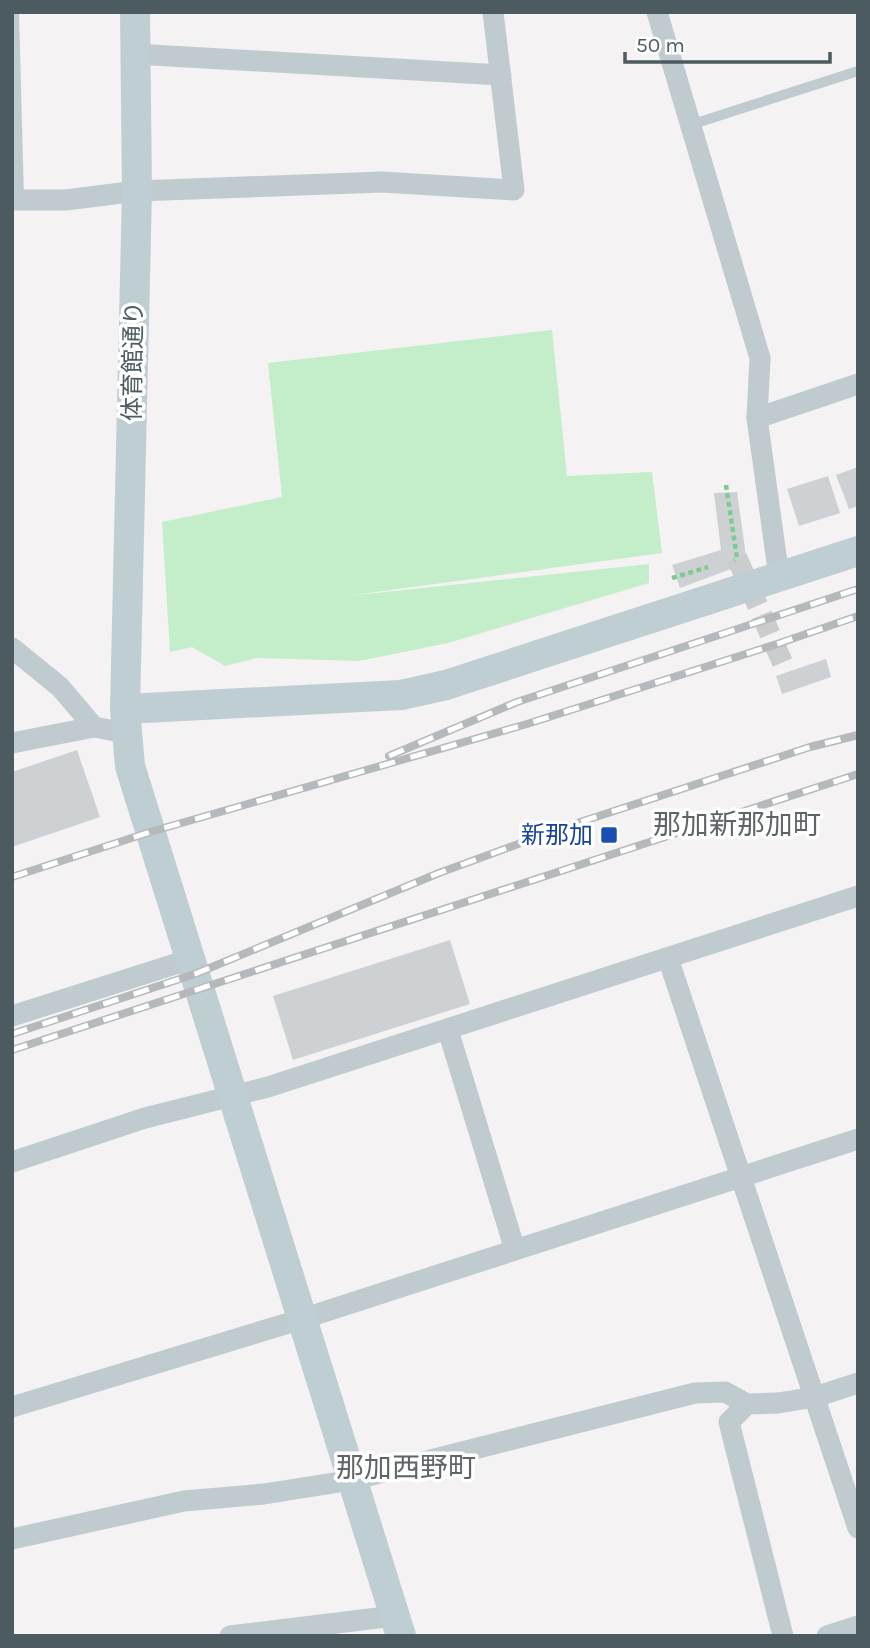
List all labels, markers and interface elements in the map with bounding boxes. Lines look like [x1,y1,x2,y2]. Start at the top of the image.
scale bar [625,21,830,65]
text: 50 m [636,33,685,57]
street label: 体育館通り [118,301,148,421]
district label: 那加新那加町 [653,808,821,841]
place label: 新那加 [521,821,593,849]
marker: 新那加 [599,825,619,845]
district label: 那加西野町 [336,1451,476,1484]

